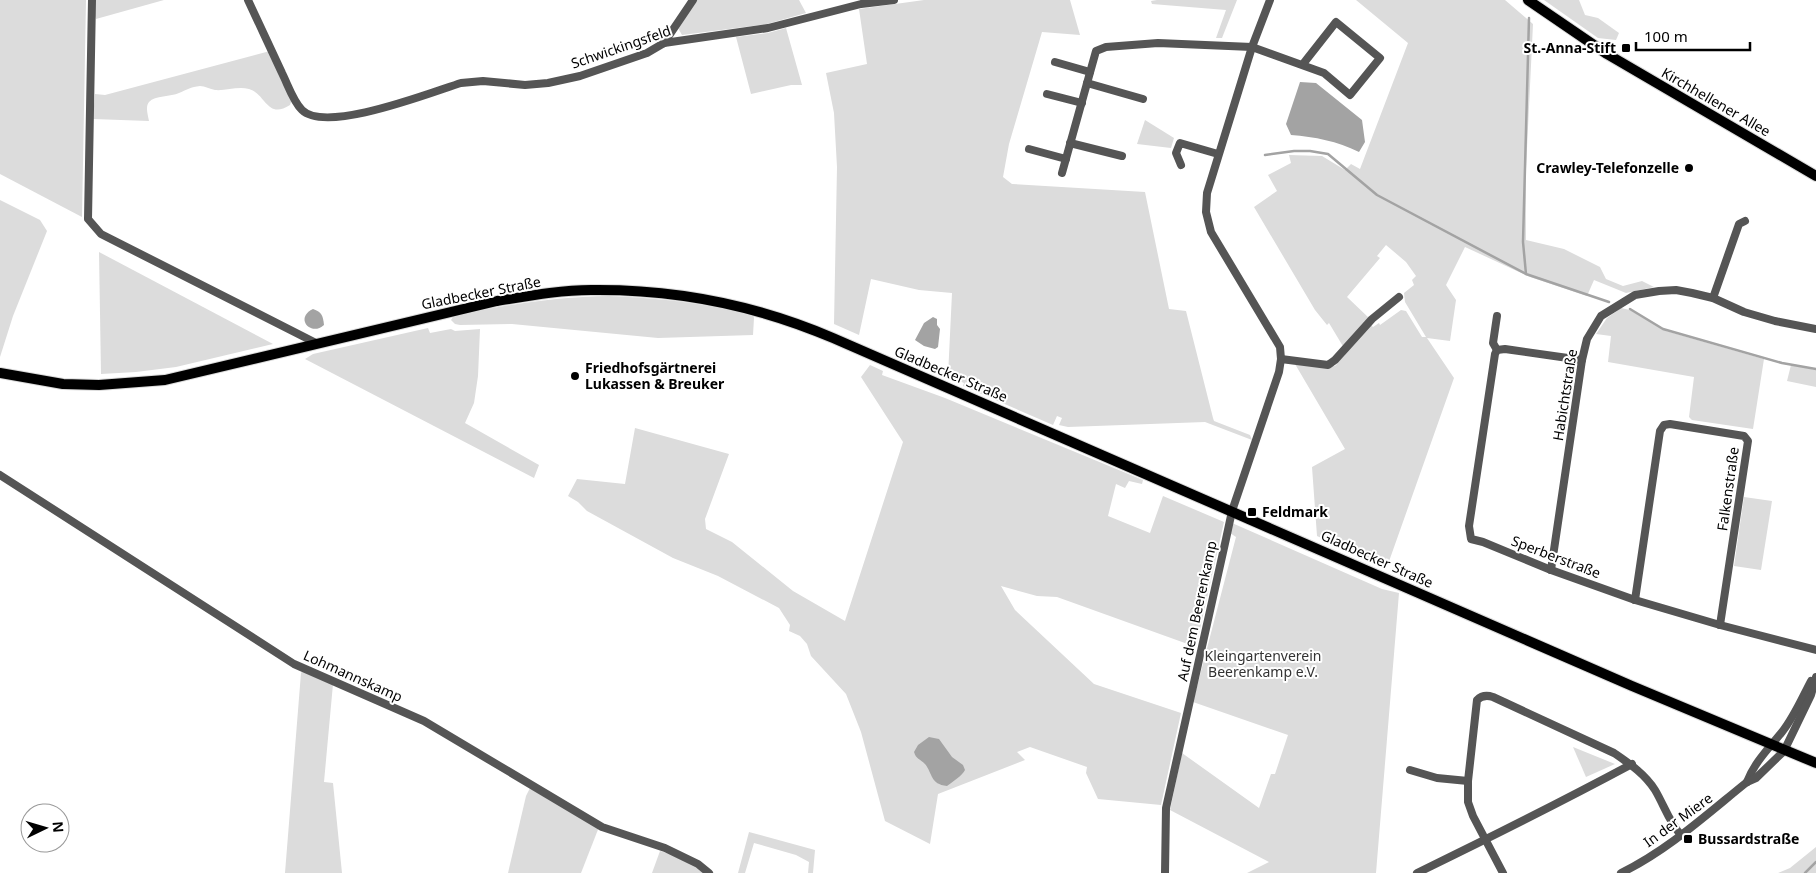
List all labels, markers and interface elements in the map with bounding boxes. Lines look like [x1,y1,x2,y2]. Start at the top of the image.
scale bar [1636,20,1750,52]
street label: Schwickingsfeld [568,21,673,73]
text: 100 m [1644,26,1688,46]
place label: St.-Anna-Stift [1524,38,1616,57]
marker: St.-Anna-Stift [1620,42,1632,54]
street label: Kirchhellener Allee [1658,63,1774,141]
place label: Crawley-Telefonzelle [1536,158,1679,177]
marker: Crawley-Telefonzelle [1683,162,1695,174]
street label: Gladbecker Straße [420,272,542,313]
street label: Gladbecker Straße [892,341,1011,406]
street label: Habichtstraße [1548,348,1581,442]
place label: Friedhofsgärtnerei Lukassen & Breuker [585,358,725,393]
marker: Friedhofsgärtnerei Lukassen & Breuker [569,370,581,382]
street label: Falkenstraße [1712,446,1743,532]
place label: Feldmark [1262,502,1328,521]
marker: Feldmark [1246,506,1258,518]
street label: Gladbecker Straße [1318,525,1436,592]
street label: Sperberstraße [1509,531,1604,582]
street label: Auf dem Beerenkamp [1172,539,1221,683]
street label: Lohmannskamp [301,645,406,706]
park label: Kleingartenverein Beerenkamp e.V. [1205,646,1321,681]
street label: In der Miere [1640,788,1716,851]
north arrow [20,803,70,853]
text: N [48,820,68,833]
place label: Bussardstraße [1698,829,1799,848]
marker: Bussardstraße [1682,833,1694,845]

